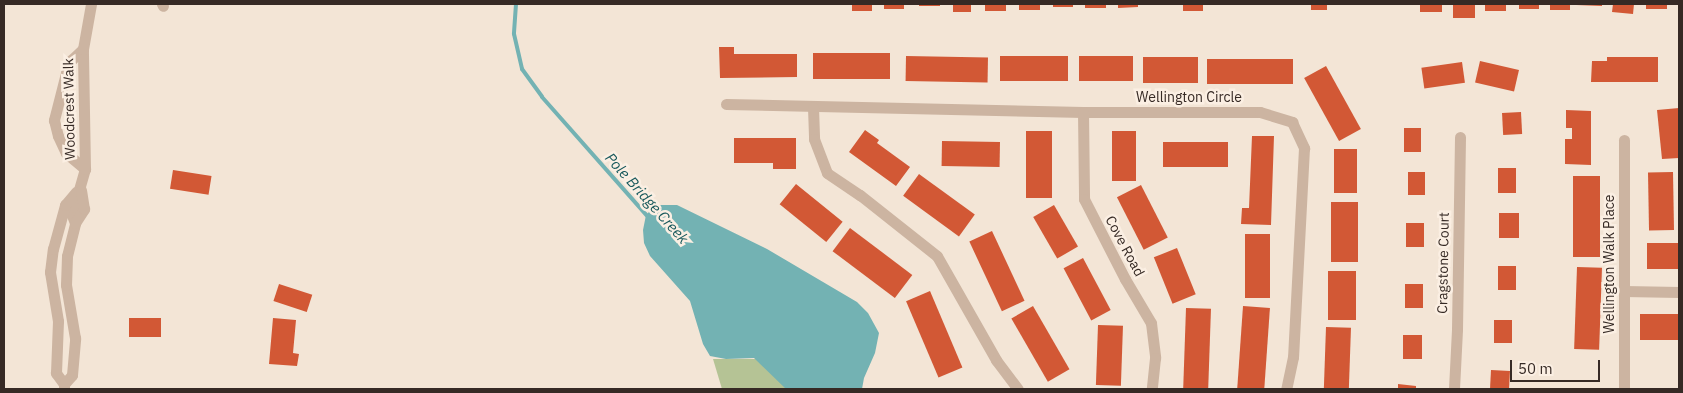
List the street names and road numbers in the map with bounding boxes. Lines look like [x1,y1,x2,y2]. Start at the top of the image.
street label: Woodcrest Walk [60,58,78,160]
street label: Wellington Circle [1136,89,1242,105]
street label: Wellington Walk Place [1601,194,1617,334]
street label: Cragstone Court [1434,212,1452,314]
street label: Cove Road [1102,213,1148,279]

